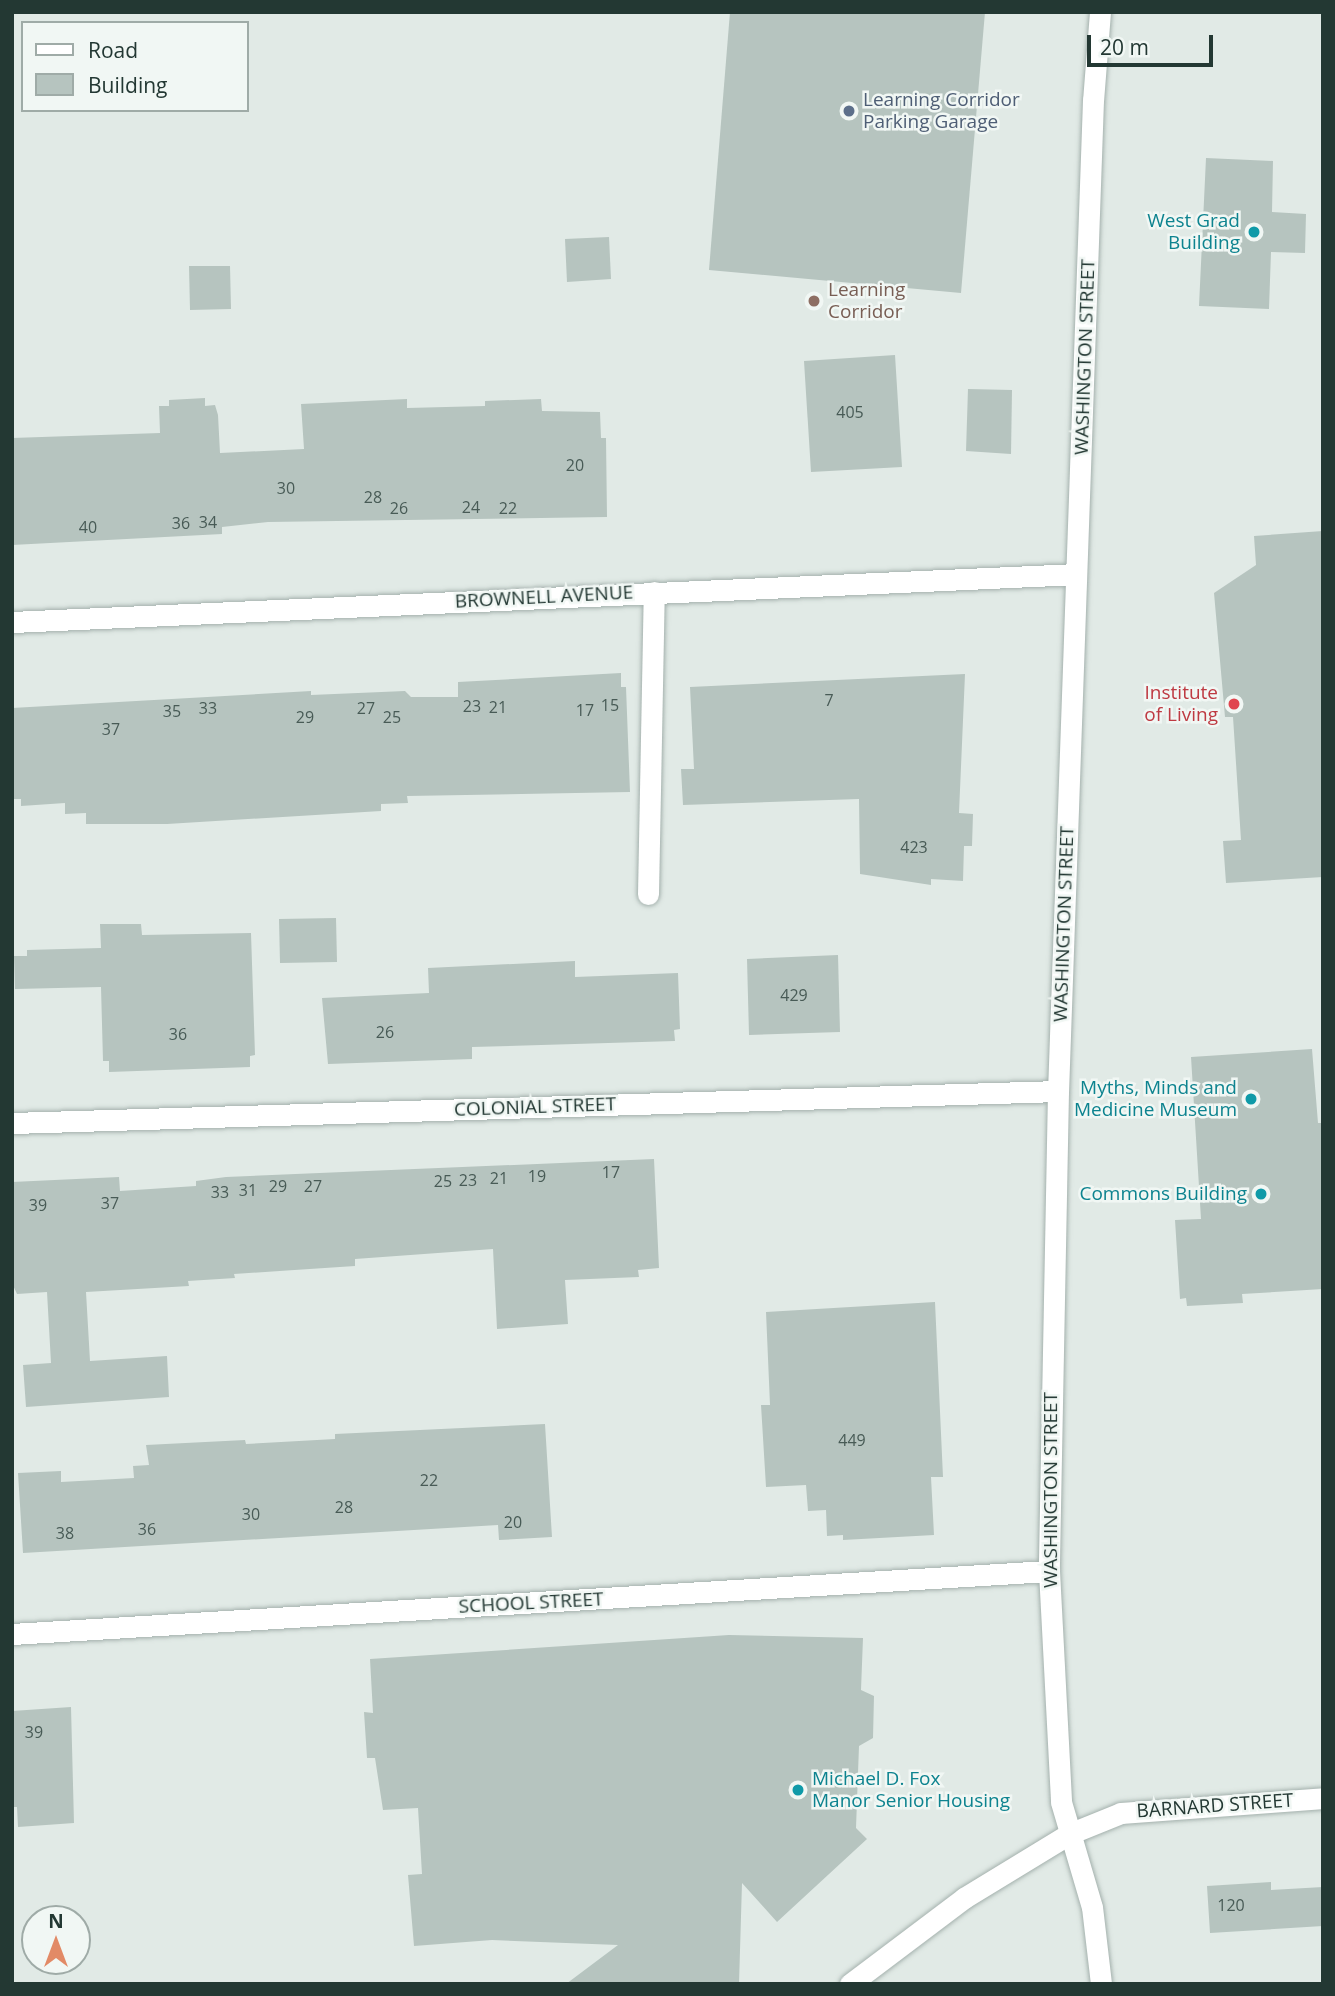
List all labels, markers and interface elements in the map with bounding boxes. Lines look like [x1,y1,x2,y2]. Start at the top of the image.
legend [21,21,248,112]
scale bar [1090,21,1216,65]
text: 20 m [1100,33,1149,61]
text: Road [88,36,138,64]
text: Building [88,71,167,99]
place label: Learning Corridor Parking Garage [863,89,1020,133]
marker: Learning Corridor Parking Garage [841,103,857,119]
place label: West Grad Building [1147,210,1240,254]
marker: West Grad Building [1246,224,1262,240]
street label: WASHINGTON STREET [1070,259,1100,455]
place label: Learning Corridor [828,279,905,323]
marker: Learning Corridor [806,293,822,309]
house number: 405 [836,402,864,422]
house number: 20 [566,455,584,475]
house number: 30 [277,478,295,498]
house number: 28 [364,487,382,507]
house number: 24 [462,497,480,517]
house number: 26 [390,498,408,518]
house number: 22 [499,498,517,518]
house number: 34 [199,512,217,532]
house number: 36 [172,513,190,533]
house number: 40 [79,517,97,537]
street label: BROWNELL AVENUE [454,581,634,613]
place label: Institute of Living [1144,682,1218,726]
house number: 7 [824,690,834,710]
marker: Institute of Living [1224,694,1244,714]
house number: 15 [601,695,619,715]
house number: 23 [463,696,481,716]
house number: 21 [489,697,507,717]
house number: 33 [199,698,217,718]
house number: 27 [357,698,375,718]
house number: 17 [576,700,594,720]
house number: 35 [163,701,181,721]
house number: 29 [296,707,314,727]
house number: 25 [383,707,401,727]
house number: 37 [102,719,120,739]
street label: WASHINGTON STREET [1049,826,1079,1022]
house number: 423 [900,837,928,857]
house number: 429 [780,985,808,1005]
house number: 26 [376,1022,394,1042]
house number: 36 [169,1024,187,1044]
place label: Myths, Minds and Medicine Museum [1074,1077,1237,1121]
marker: Myths, Minds and Medicine Museum [1243,1091,1259,1107]
street label: COLONIAL STREET [454,1093,616,1121]
house number: 17 [602,1162,620,1182]
house number: 19 [528,1166,546,1186]
house number: 21 [490,1168,508,1188]
house number: 23 [459,1170,477,1190]
house number: 25 [434,1171,452,1191]
house number: 29 [269,1176,287,1196]
house number: 27 [304,1176,322,1196]
house number: 31 [239,1180,257,1200]
house number: 33 [211,1182,229,1202]
place label: Commons Building [1079,1183,1247,1205]
marker: Commons Building [1253,1186,1269,1202]
house number: 37 [101,1193,119,1213]
house number: 39 [29,1195,47,1215]
street label: WASHINGTON STREET [1040,1392,1062,1588]
house number: 449 [838,1430,866,1450]
house number: 22 [420,1470,438,1490]
house number: 28 [335,1497,353,1517]
house number: 30 [242,1504,260,1524]
house number: 20 [504,1512,522,1532]
house number: 36 [138,1519,156,1539]
house number: 38 [56,1523,74,1543]
street label: SCHOOL STREET [458,1588,604,1618]
house number: 39 [25,1722,43,1742]
place label: Michael D. Fox Manor Senior Housing [812,1768,1010,1812]
marker: Michael D. Fox Manor Senior Housing [790,1782,806,1798]
street label: BARNARD STREET [1136,1789,1294,1823]
house number: 120 [1217,1895,1245,1915]
north arrow [21,1905,91,1975]
text: N [48,1908,64,1934]

